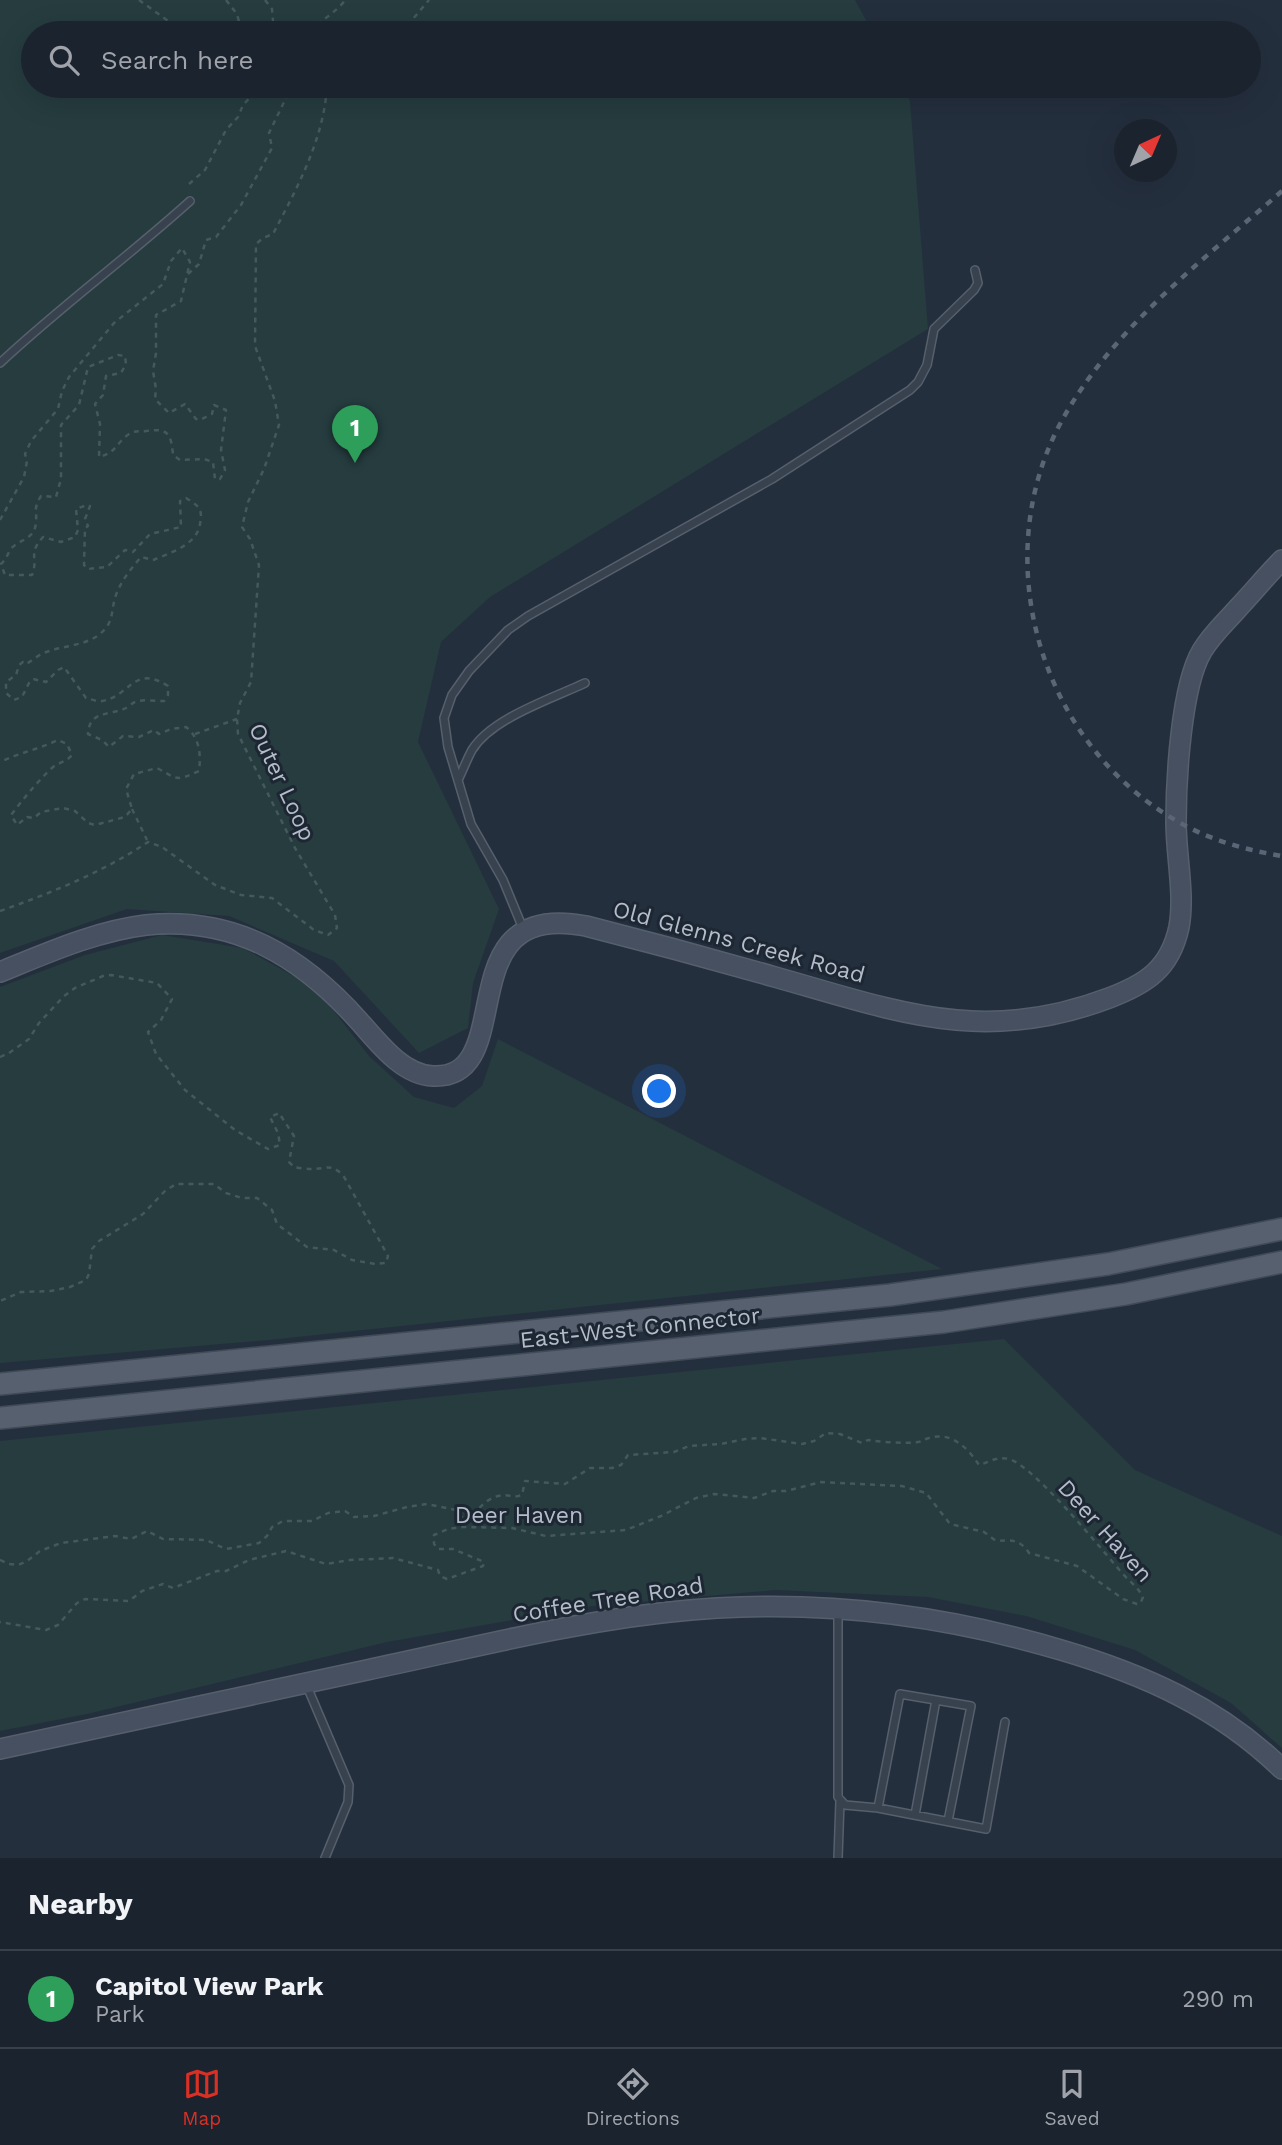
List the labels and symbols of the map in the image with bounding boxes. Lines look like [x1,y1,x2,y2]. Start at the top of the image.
north arrow [1114,119,1177,182]
pin: 1 [332,405,378,463]
street label: Outer Loop [243,719,321,845]
street label: Old Glenns Creek Road [610,895,868,989]
your location [642,1074,676,1108]
street label: East-West Connector [519,1302,761,1354]
street label: Deer Haven [1052,1474,1158,1588]
street label: Deer Haven [455,1502,583,1529]
street label: Coffee Tree Road [511,1572,705,1628]

